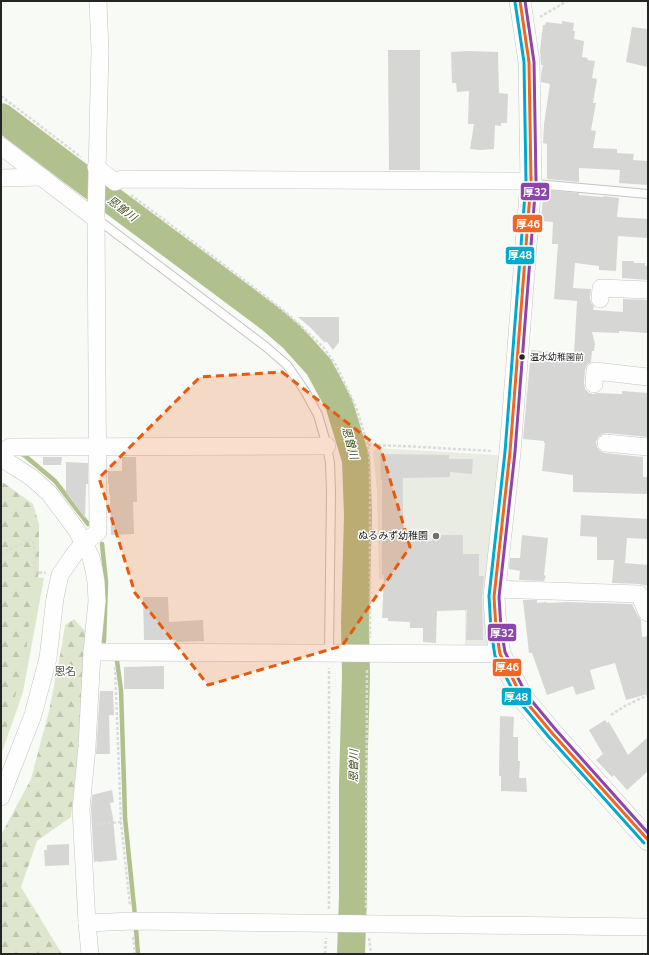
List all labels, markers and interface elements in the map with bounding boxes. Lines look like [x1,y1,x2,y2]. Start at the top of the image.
line badge: 厚32 [520,182,550,201]
text: 厚32 [523,185,547,200]
water label: 恩曽川 [104,193,140,226]
line badge: 厚46 [512,214,543,233]
text: 厚46 [516,217,540,232]
line badge: 厚48 [505,246,535,265]
text: 厚48 [508,248,532,263]
place label: 温水幼稚園前 [530,351,584,363]
marker: 温水幼稚園前 [517,352,527,362]
water label: 恩曽川 [338,425,362,462]
place label: ぬるみず幼稚園 [358,529,428,543]
marker: ぬるみず幼稚園 [431,531,441,541]
line badge: 厚32 [487,623,517,642]
text: 厚32 [490,626,514,641]
line badge: 厚46 [492,658,522,677]
text: 厚46 [495,660,519,675]
district label: 恩名 [54,664,76,679]
line badge: 厚48 [501,687,532,706]
text: 厚48 [504,690,528,705]
water label: 恩曽川 [346,748,362,783]

